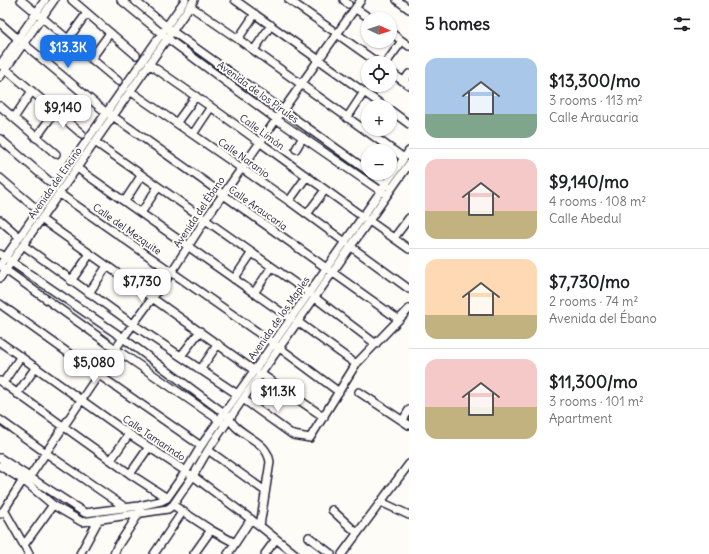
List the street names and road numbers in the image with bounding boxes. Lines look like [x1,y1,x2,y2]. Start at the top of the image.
street label: Avenida de los Pirules [215,58,302,126]
street label: Calle Limón [237,111,287,153]
street label: Calle Naranjo [216,135,273,181]
street label: Avenida del Encino [25,144,85,221]
street label: Avenida del Ébano [170,174,228,250]
street label: Calle Araucaria [226,183,290,233]
street label: Calle del Mezquite [90,201,164,257]
street label: Avenida de los Maples [245,274,313,362]
street label: Calle Tamarindo [120,412,188,464]

